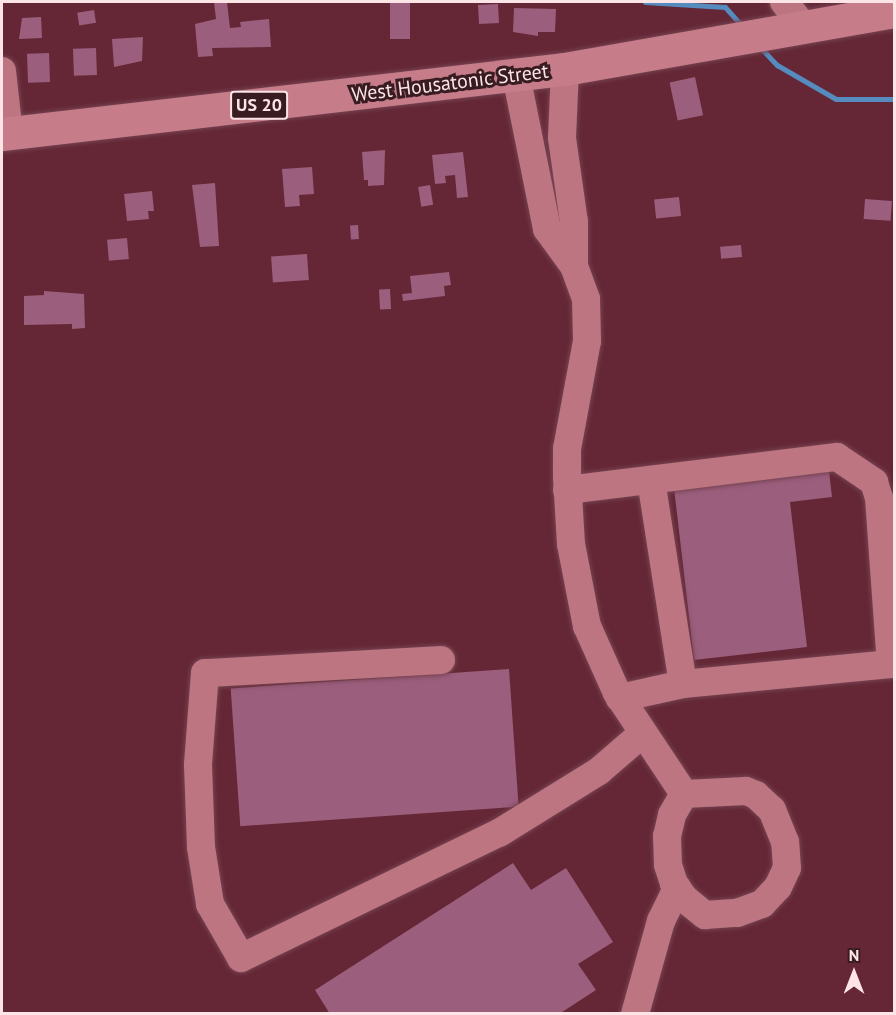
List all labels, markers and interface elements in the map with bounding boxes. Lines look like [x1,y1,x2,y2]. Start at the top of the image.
street label: West Housatonic Street [350,59,550,107]
road number: US 20 [229,90,289,120]
north arrow [824,943,884,1003]
text: N [849,945,859,965]

